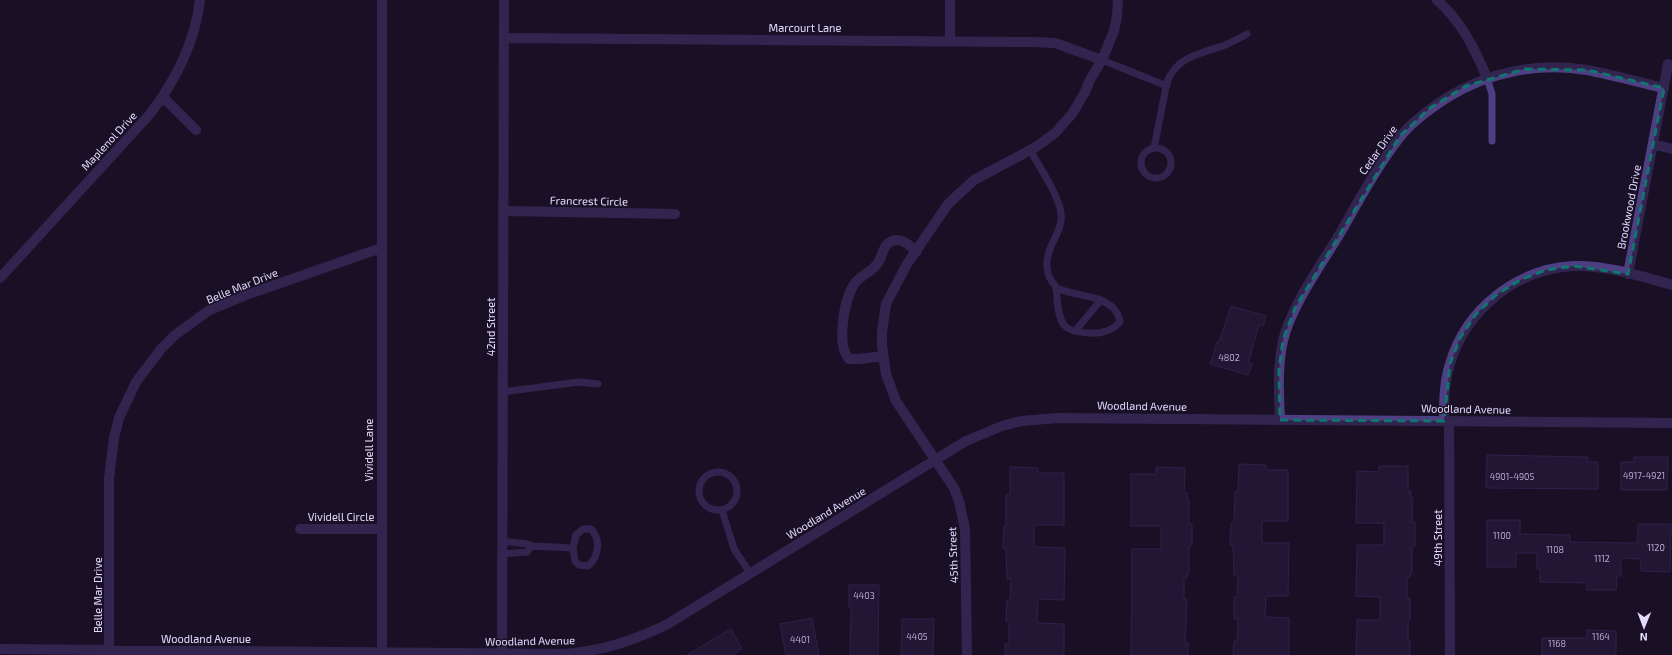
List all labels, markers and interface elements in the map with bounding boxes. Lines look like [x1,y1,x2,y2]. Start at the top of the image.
street label: Marcourt Lane [769,21,841,34]
street label: Maplenol Drive [78,109,139,173]
street label: Cedar Drive [1356,122,1399,177]
street label: Brookwood Drive [1614,164,1643,250]
street label: Francrest Circle [550,193,628,208]
street label: Belle Mar Drive [204,265,280,306]
street label: 42nd Street [484,298,497,356]
house number: 4802 [1218,352,1240,363]
street label: Woodland Avenue [1097,398,1187,413]
street label: Woodland Avenue [1421,401,1511,416]
street label: Vividell Lane [362,418,375,481]
house number: 4917-4921 [1623,470,1665,481]
house number: 4901-4905 [1490,471,1535,482]
street label: Woodland Avenue [784,484,868,541]
street label: Vividell Circle [308,510,374,523]
street label: 49th Street [1431,510,1444,566]
street label: 45th Street [945,527,960,583]
house number: 1100 [1493,530,1511,541]
house number: 1120 [1647,542,1665,553]
house number: 1108 [1546,544,1564,555]
house number: 1112 [1594,553,1610,564]
street label: Belle Mar Drive [91,557,104,633]
house number: 4403 [853,590,875,601]
north arrow [1624,607,1664,647]
house number: 4405 [906,631,928,642]
house number: 1164 [1592,631,1610,642]
text: N [1640,631,1648,644]
street label: Woodland Avenue [161,632,251,645]
street label: Woodland Avenue [485,633,575,648]
house number: 4401 [790,634,810,645]
house number: 1168 [1548,638,1566,649]

